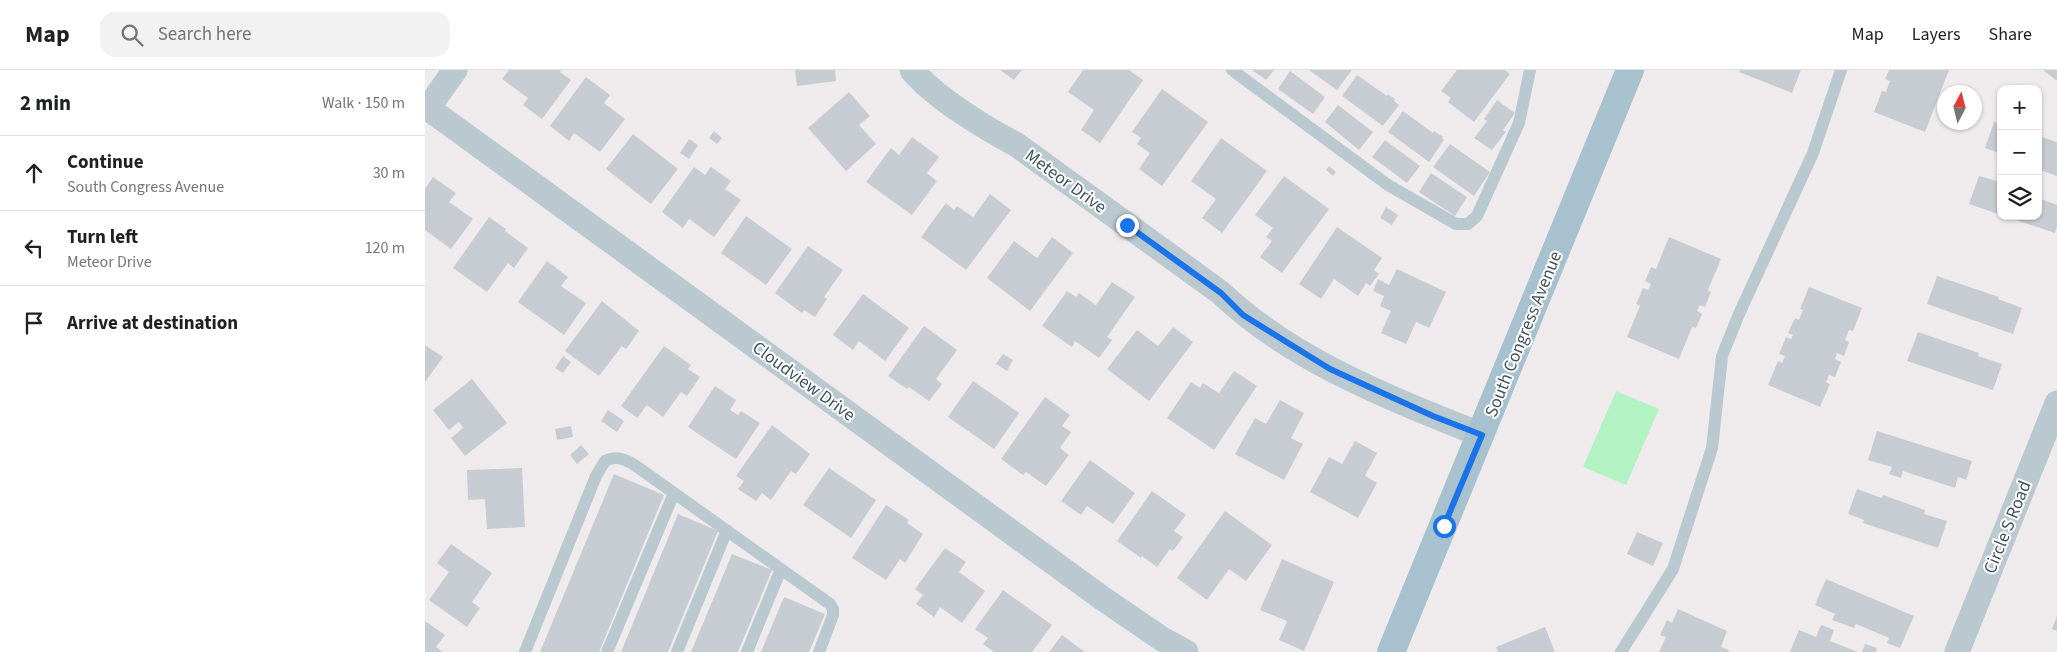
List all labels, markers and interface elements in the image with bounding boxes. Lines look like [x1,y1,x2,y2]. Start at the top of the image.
search box [100,12,450,57]
text: Map [25,17,70,52]
icon: search [118,21,146,49]
text: Search here [158,21,251,48]
text: Map [1852,22,1884,47]
text: Layers [1912,22,1961,47]
text: Share [1989,22,2032,47]
north arrow [1937,85,1982,130]
map controls [1997,85,2042,220]
button: + [1997,85,2042,130]
text: 2 min [20,88,71,118]
text: Walk · 150 m [322,92,405,114]
button: − [1997,130,2042,175]
street label: Meteor Drive [1020,143,1112,220]
text: Continue [67,149,144,176]
icon: ahead [20,159,48,187]
text: 30 m [373,162,405,184]
button: layers [1997,175,2042,220]
text: South Congress Avenue [67,176,224,198]
route end [1116,214,1139,237]
text: Turn left [67,224,138,251]
icon: left [20,234,48,262]
text: 120 m [365,237,405,259]
street label: South Congress Avenue [1479,248,1568,421]
text: Meteor Drive [67,251,152,273]
icon: arrive [20,309,48,337]
text: Arrive at destination [67,310,238,337]
street label: Cloudview Drive [747,335,860,427]
street label: Circle S Road [1978,477,2037,577]
route start [1433,515,1456,538]

